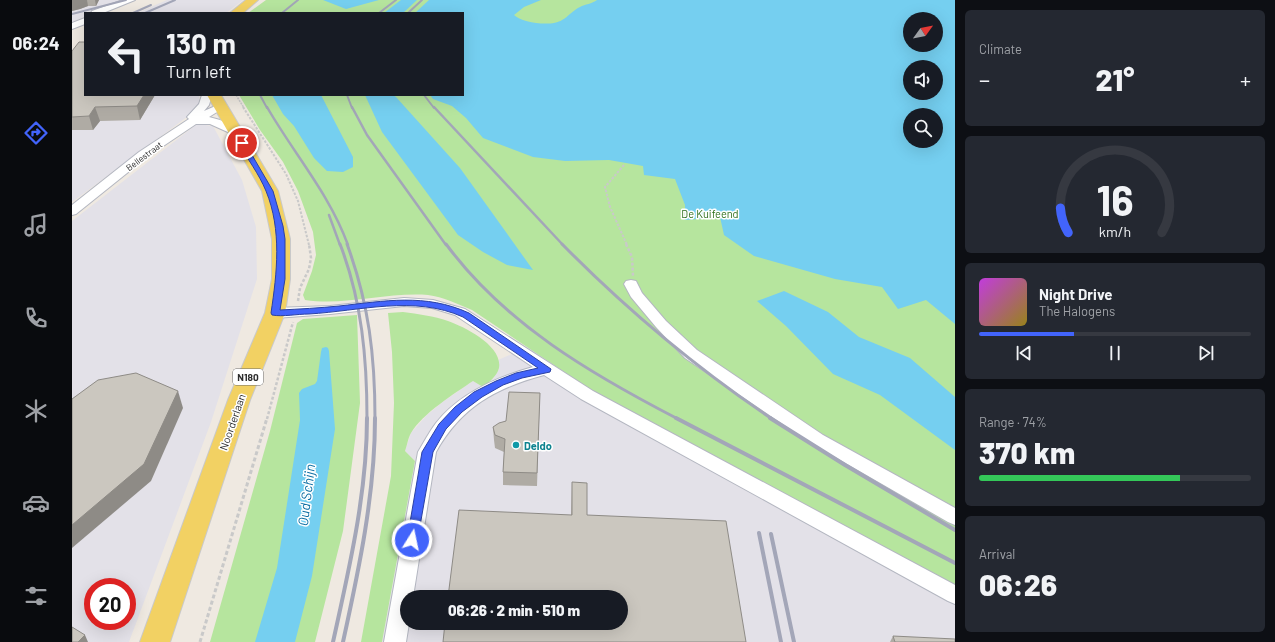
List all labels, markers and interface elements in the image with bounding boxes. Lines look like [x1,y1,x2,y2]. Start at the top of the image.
north arrow [903,12,943,52]
map controls [903,12,943,148]
text: 130 m [166,26,236,60]
icon: left [100,28,152,80]
text: 06:24 [12,32,60,54]
text: Climate [979,41,1022,57]
text: Turn left [166,60,232,82]
button: sound [903,60,943,100]
text: 21° [1096,61,1134,97]
text: − [979,66,990,92]
text: + [1240,66,1251,92]
button: search [903,108,943,148]
icon: directions [22,119,50,147]
pin [225,126,259,160]
icon: arrive [231,132,253,154]
street label: Bellestraat [124,139,164,173]
text: 16 [1096,173,1134,223]
park label: De Kuifeend [681,207,739,220]
icon: music [22,211,50,239]
text: km/h [1099,222,1131,239]
text: Night Drive [1039,285,1112,303]
text: The Halogens [1039,303,1115,319]
icon: phone [22,304,50,332]
icon: previous [1013,342,1035,364]
icon: pause [1104,342,1126,364]
icon: next [1195,342,1217,364]
road number: N180 [233,369,263,385]
street label: Noorderlaan [216,392,248,452]
icon: climate [22,397,50,425]
text: Range · 74% [979,414,1047,430]
text: 370 km [979,434,1075,470]
place label: Deldo [524,439,552,452]
marker: Deldo [511,440,521,450]
water label: Oud Schijn [294,463,318,527]
icon: car [22,489,50,517]
position arrow [391,519,433,561]
text: Arrival [979,546,1015,562]
text: 06:26 [979,566,1057,602]
speed limit sign: 20 [84,578,136,630]
icon: filters [22,582,50,610]
text: 06:26 · 2 min · 510 m [448,601,580,619]

